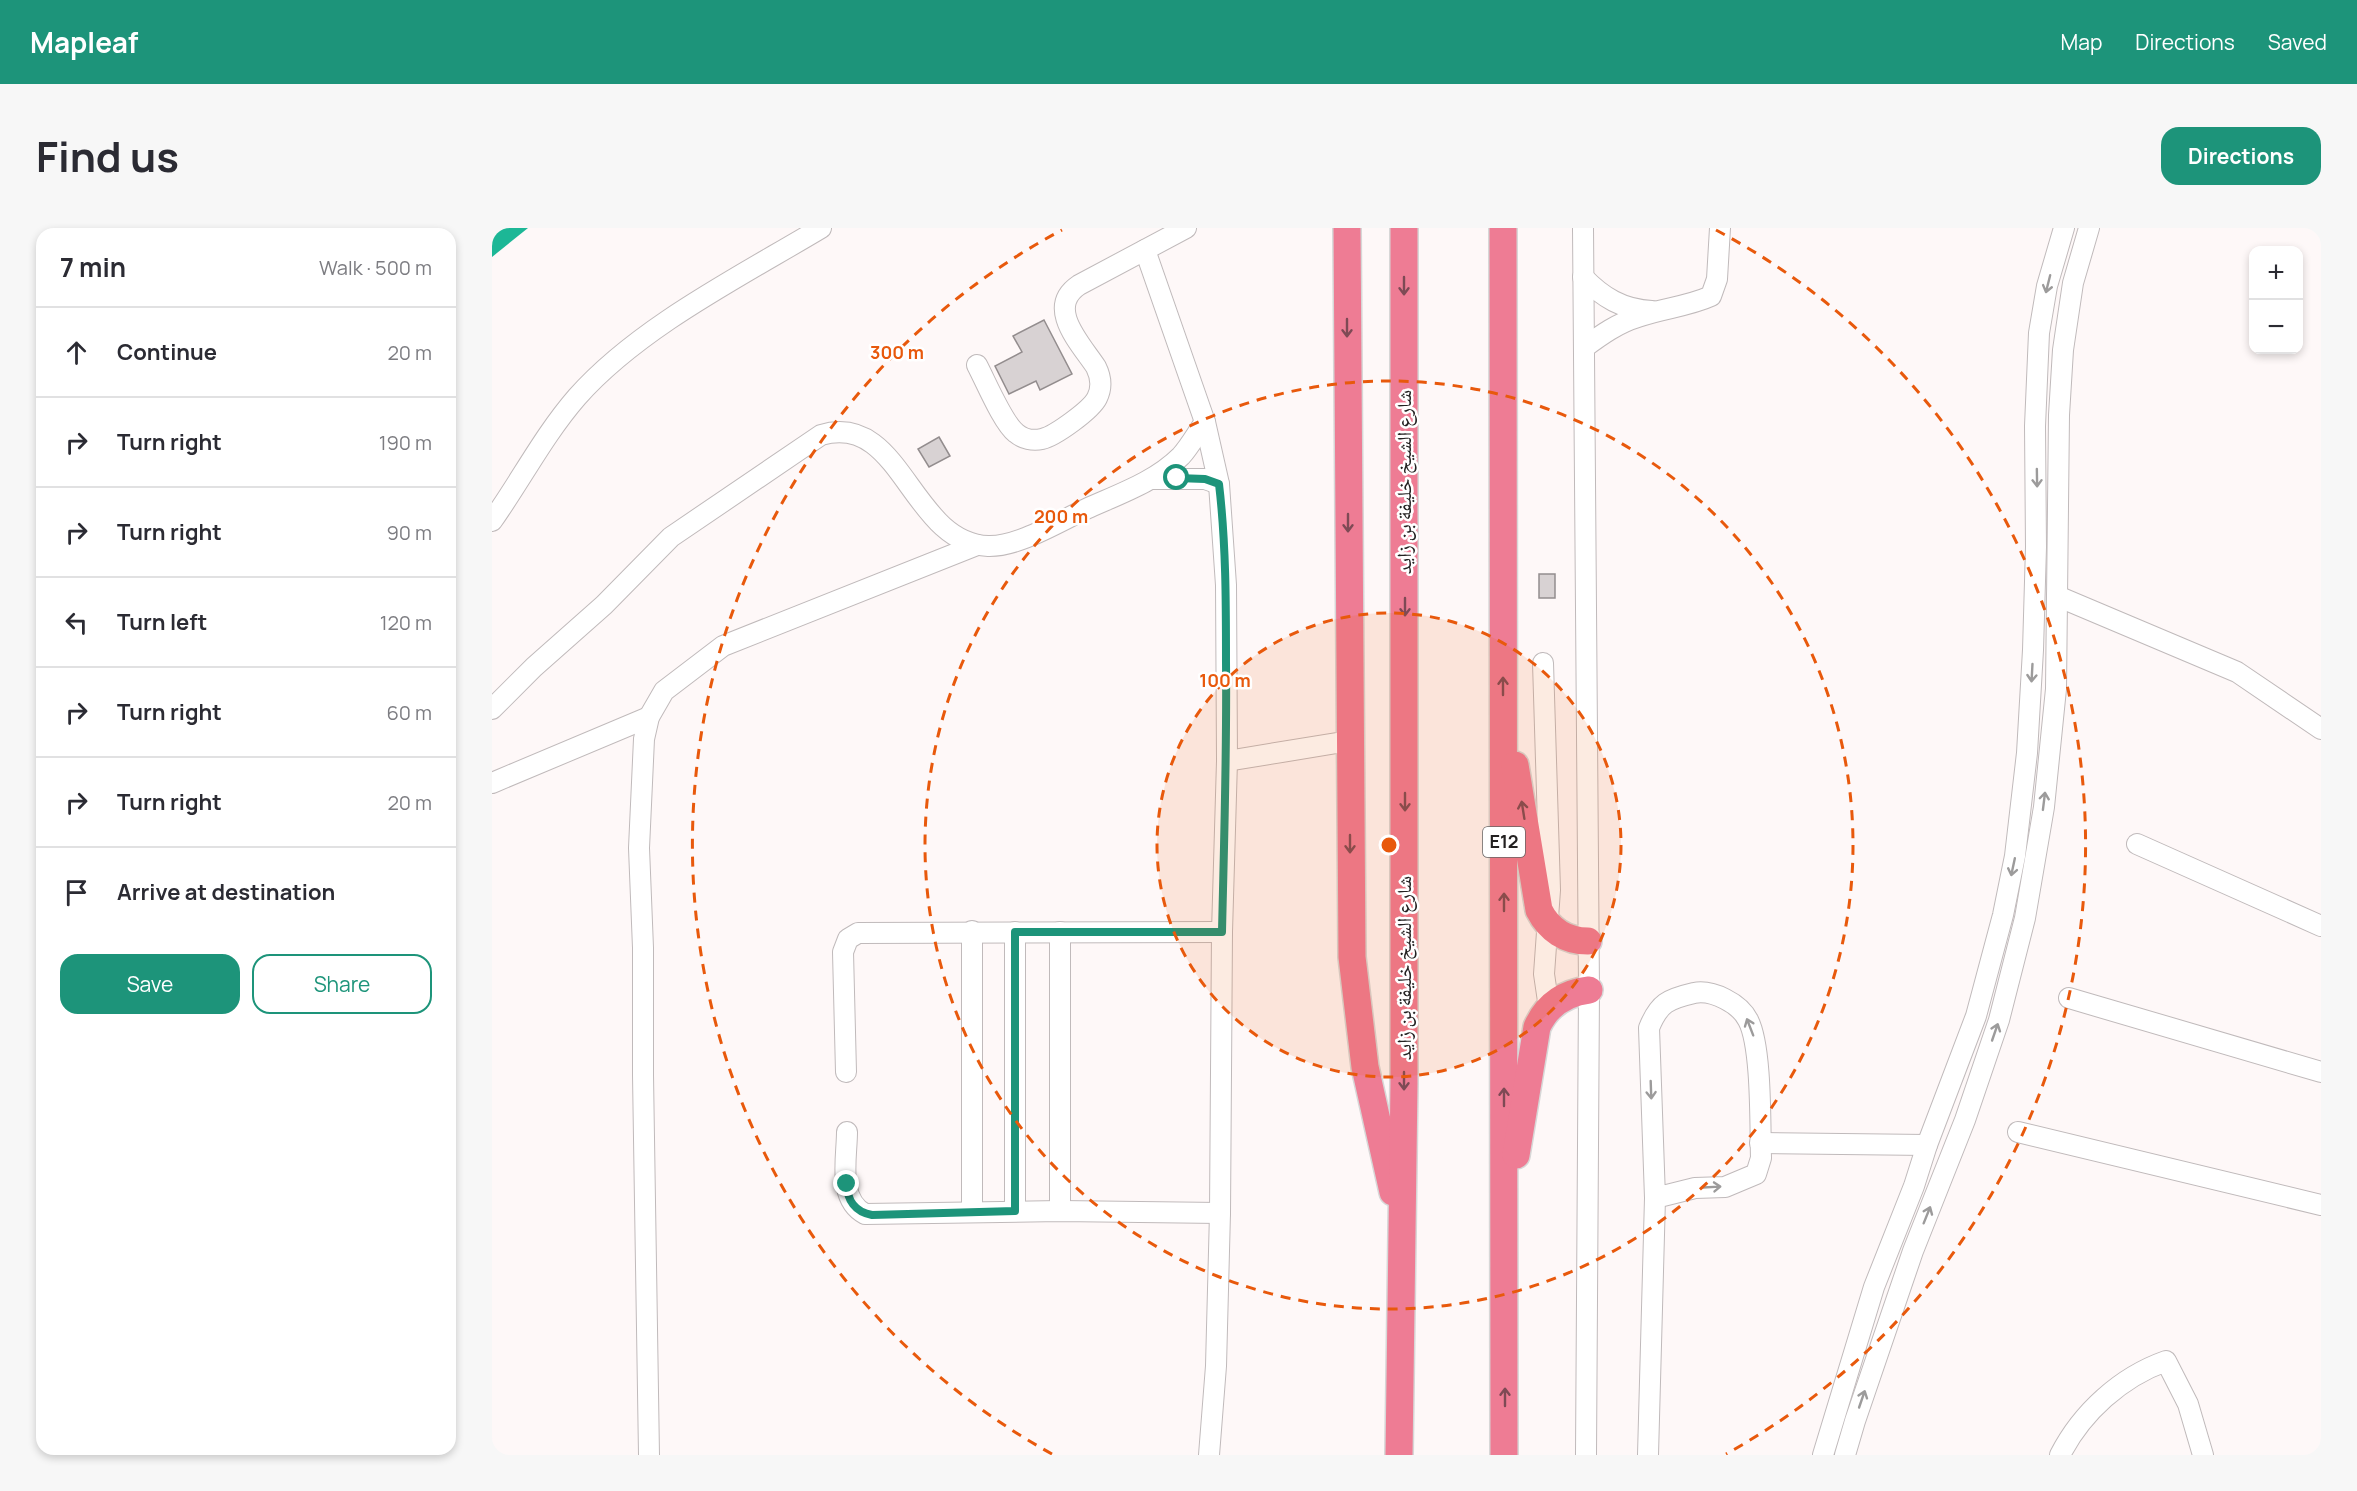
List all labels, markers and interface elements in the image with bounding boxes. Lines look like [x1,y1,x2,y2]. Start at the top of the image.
text: Mapleaf [30,23,138,61]
text: Map [2061,28,2102,56]
text: Directions [2135,28,2235,56]
text: Saved [2268,28,2327,56]
text: Find us [36,127,179,185]
button: Directions [2161,127,2321,185]
map controls [2249,246,2303,354]
button: + [2249,246,2303,300]
text: 7 min [60,249,126,285]
text: Walk · 500 m [319,254,432,281]
one-way arrow [2042,274,2054,293]
one-way arrow [1398,276,1410,296]
button: − [2249,300,2303,354]
one-way arrow [1341,318,1353,338]
icon: ahead [60,336,93,369]
text: Continue [117,337,217,367]
text: 20 m [387,339,432,366]
text: 300 m [870,340,924,364]
street label: شارع الشيخ خليفة بن زايد [1390,390,1417,574]
icon: right [60,426,93,459]
text: Turn right [117,427,222,457]
text: 190 m [379,429,432,456]
route start [1163,464,1189,490]
one-way arrow [2031,468,2043,488]
text: 200 m [1034,504,1088,528]
one-way arrow [1342,513,1354,533]
icon: right [60,516,93,549]
text: Turn right [117,517,222,547]
text: 90 m [386,519,432,546]
one-way arrow [1399,597,1411,617]
icon: left [60,606,93,639]
text: Turn left [117,607,207,637]
text: 120 m [380,609,432,636]
one-way arrow [2026,663,2037,683]
text: 100 m [1199,668,1251,692]
one-way arrow [1497,676,1509,696]
icon: right [60,696,93,729]
text: Turn right [117,697,222,727]
text: 60 m [386,699,432,726]
icon: right [60,786,93,819]
text: Turn right [117,787,222,817]
text: 20 m [387,789,432,816]
one-way arrow [1399,792,1411,812]
one-way arrow [2039,792,2050,811]
one-way arrow [1518,801,1529,820]
road number: E12 [1483,827,1525,857]
one-way arrow [1344,834,1356,854]
centre of rings [1379,835,1399,855]
one-way arrow [2007,857,2018,876]
icon: arrive [60,876,93,909]
street label: شارع الشيخ خليفة بن زايد [1390,876,1417,1060]
text: Arrive at destination [117,877,335,907]
one-way arrow [1498,892,1510,912]
button: Save [60,954,240,1014]
button: Share [252,954,432,1014]
one-way arrow [1744,1019,1755,1037]
one-way arrow [1990,1023,2001,1042]
one-way arrow [1398,1071,1410,1091]
one-way arrow [1645,1079,1657,1099]
one-way arrow [1498,1087,1510,1107]
route end [833,1170,859,1196]
one-way arrow [1702,1182,1722,1193]
one-way arrow [1922,1206,1933,1225]
one-way arrow [1499,1387,1511,1407]
one-way arrow [1858,1390,1869,1409]

